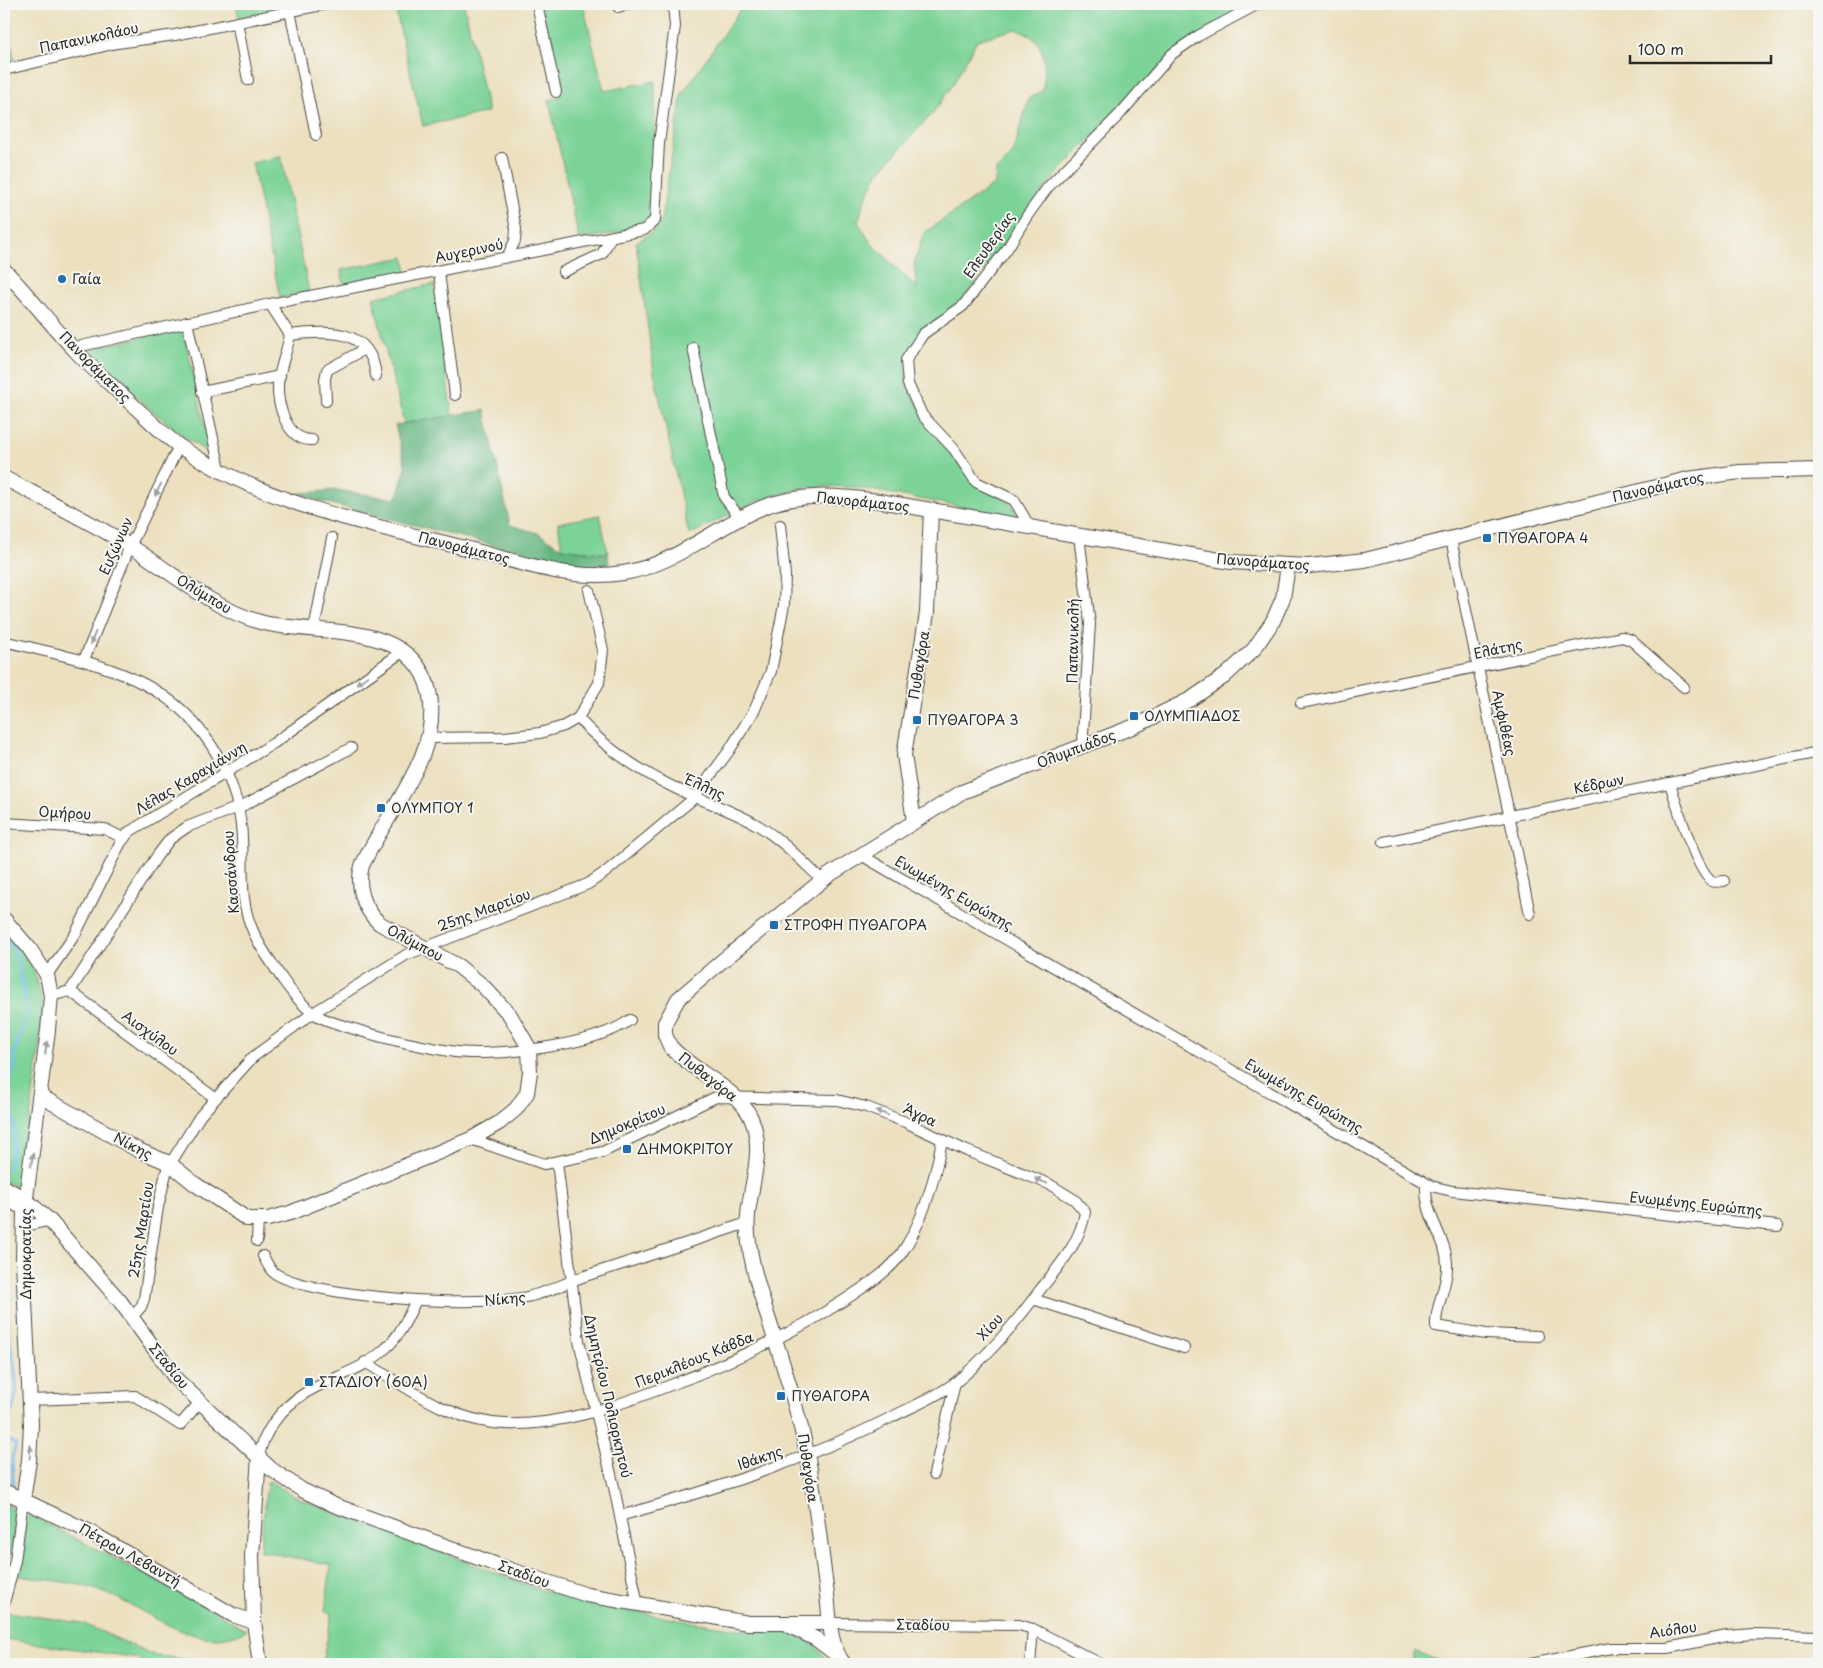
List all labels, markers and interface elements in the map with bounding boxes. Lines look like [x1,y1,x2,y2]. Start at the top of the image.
street label: Παπανικολάου [38,17,140,58]
scale bar [1630,32,1772,64]
text: 100 m [1638,37,1684,60]
street label: Ελευθερίας [958,207,1019,282]
street label: Αυγερινού [433,233,505,268]
place label: Γαία [72,268,101,289]
marker: Γαία [56,273,68,285]
street label: Πανοράματος [55,326,136,407]
street label: Πανοράματος [1610,466,1706,507]
one-way arrow [153,482,162,497]
street label: Πανοράματος [816,486,911,517]
street label: Ευζώνων [93,513,138,578]
street label: Πανοράματος [416,526,512,569]
place label: ΠΥΘΑΓΟΡΑ 4 [1497,527,1589,548]
marker: ΠΥΘΑΓΟΡΑ 4 [1481,532,1493,544]
street label: Πανοράματος [1216,548,1310,575]
street label: Ολύμπου [173,569,236,618]
street label: Παπανικολή [1061,598,1084,684]
street label: Πυθαγόρα [903,629,934,701]
one-way arrow [88,631,96,646]
street label: Ελάτης [1472,633,1524,664]
one-way arrow [355,675,369,685]
street label: Αμφιθέας [1487,688,1522,758]
place label: ΟΛΥΜΠΙΑΔΟΣ [1144,705,1241,726]
place label: ΠΥΘΑΓΟΡΑ 3 [927,709,1019,730]
marker: ΟΛΥΜΠΙΑΔΟΣ [1128,710,1140,722]
marker: ΠΥΘΑΓΟΡΑ 3 [911,714,923,726]
street label: Ολυμπιάδος [1033,724,1118,773]
street label: Λέλας Καραγιάννη [131,736,250,819]
street label: Έλλης [680,768,729,805]
street label: Κέδρων [1572,768,1626,799]
place label: ΟΛΥΜΠΟΥ 1 [391,797,474,818]
street label: Ομήρου [38,801,92,824]
marker: ΟΛΥΜΠΟΥ 1 [375,802,387,814]
street label: Κασσάνδρου [217,830,244,914]
street label: Ενωμένης Ευρώπης [891,850,1017,935]
street label: 25ης Μαρτίου [434,883,533,936]
place label: ΣΤΡΟΦΗ ΠΥΘΑΓΟΡΑ [784,914,927,935]
street label: Ολύμπου [383,919,447,966]
marker: ΣΤΡΟΦΗ ΠΥΘΑΓΟΡΑ [768,919,780,931]
street label: Αισχύλου [118,1005,183,1060]
one-way arrow [42,1039,50,1055]
street label: Πυθαγόρα [675,1047,742,1106]
street label: Ενωμένης Ευρώπης [1241,1053,1367,1138]
street label: Δημοκρίτου [585,1098,668,1149]
street label: Άγρα [900,1098,940,1131]
one-way arrow [874,1109,889,1117]
street label: Νίκης [110,1127,156,1164]
place label: ΔΗΜΟΚΡΙΤΟΥ [637,1138,733,1159]
marker: ΔΗΜΟΚΡΙΤΟΥ [621,1143,633,1155]
one-way arrow [28,1152,36,1168]
one-way arrow [1034,1176,1048,1184]
street label: 25ης Μαρτίου [122,1180,159,1280]
street label: Ενωμένης Ευρώπης [1629,1186,1764,1221]
street label: Δημοκρατίας [15,1208,36,1300]
street label: Νίκης [484,1286,526,1311]
street label: Χίου [972,1308,1008,1345]
street label: Δημητρίου Πολιορκητού [579,1312,638,1480]
street label: Περικλέους Κάβδα [631,1326,756,1393]
street label: Σταδίου [144,1338,194,1393]
place label: ΣΤΑΔΙΟΥ (60A) [319,1371,428,1392]
marker: ΣΤΑΔΙΟΥ (60A) [303,1376,315,1388]
place label: ΠΥΘΑΓΟΡΑ [791,1385,870,1406]
marker: ΠΥΘΑΓΟΡΑ [775,1390,787,1402]
street label: Πυθαγόρα [793,1432,824,1504]
street label: Ιθάκης [735,1440,785,1475]
one-way arrow [26,1444,34,1460]
street label: Πέτρου Λεβαντή [76,1518,185,1591]
street label: Σταδίου [495,1554,553,1593]
street label: Σταδίου [896,1614,950,1635]
street label: Αιόλου [1648,1616,1698,1643]

